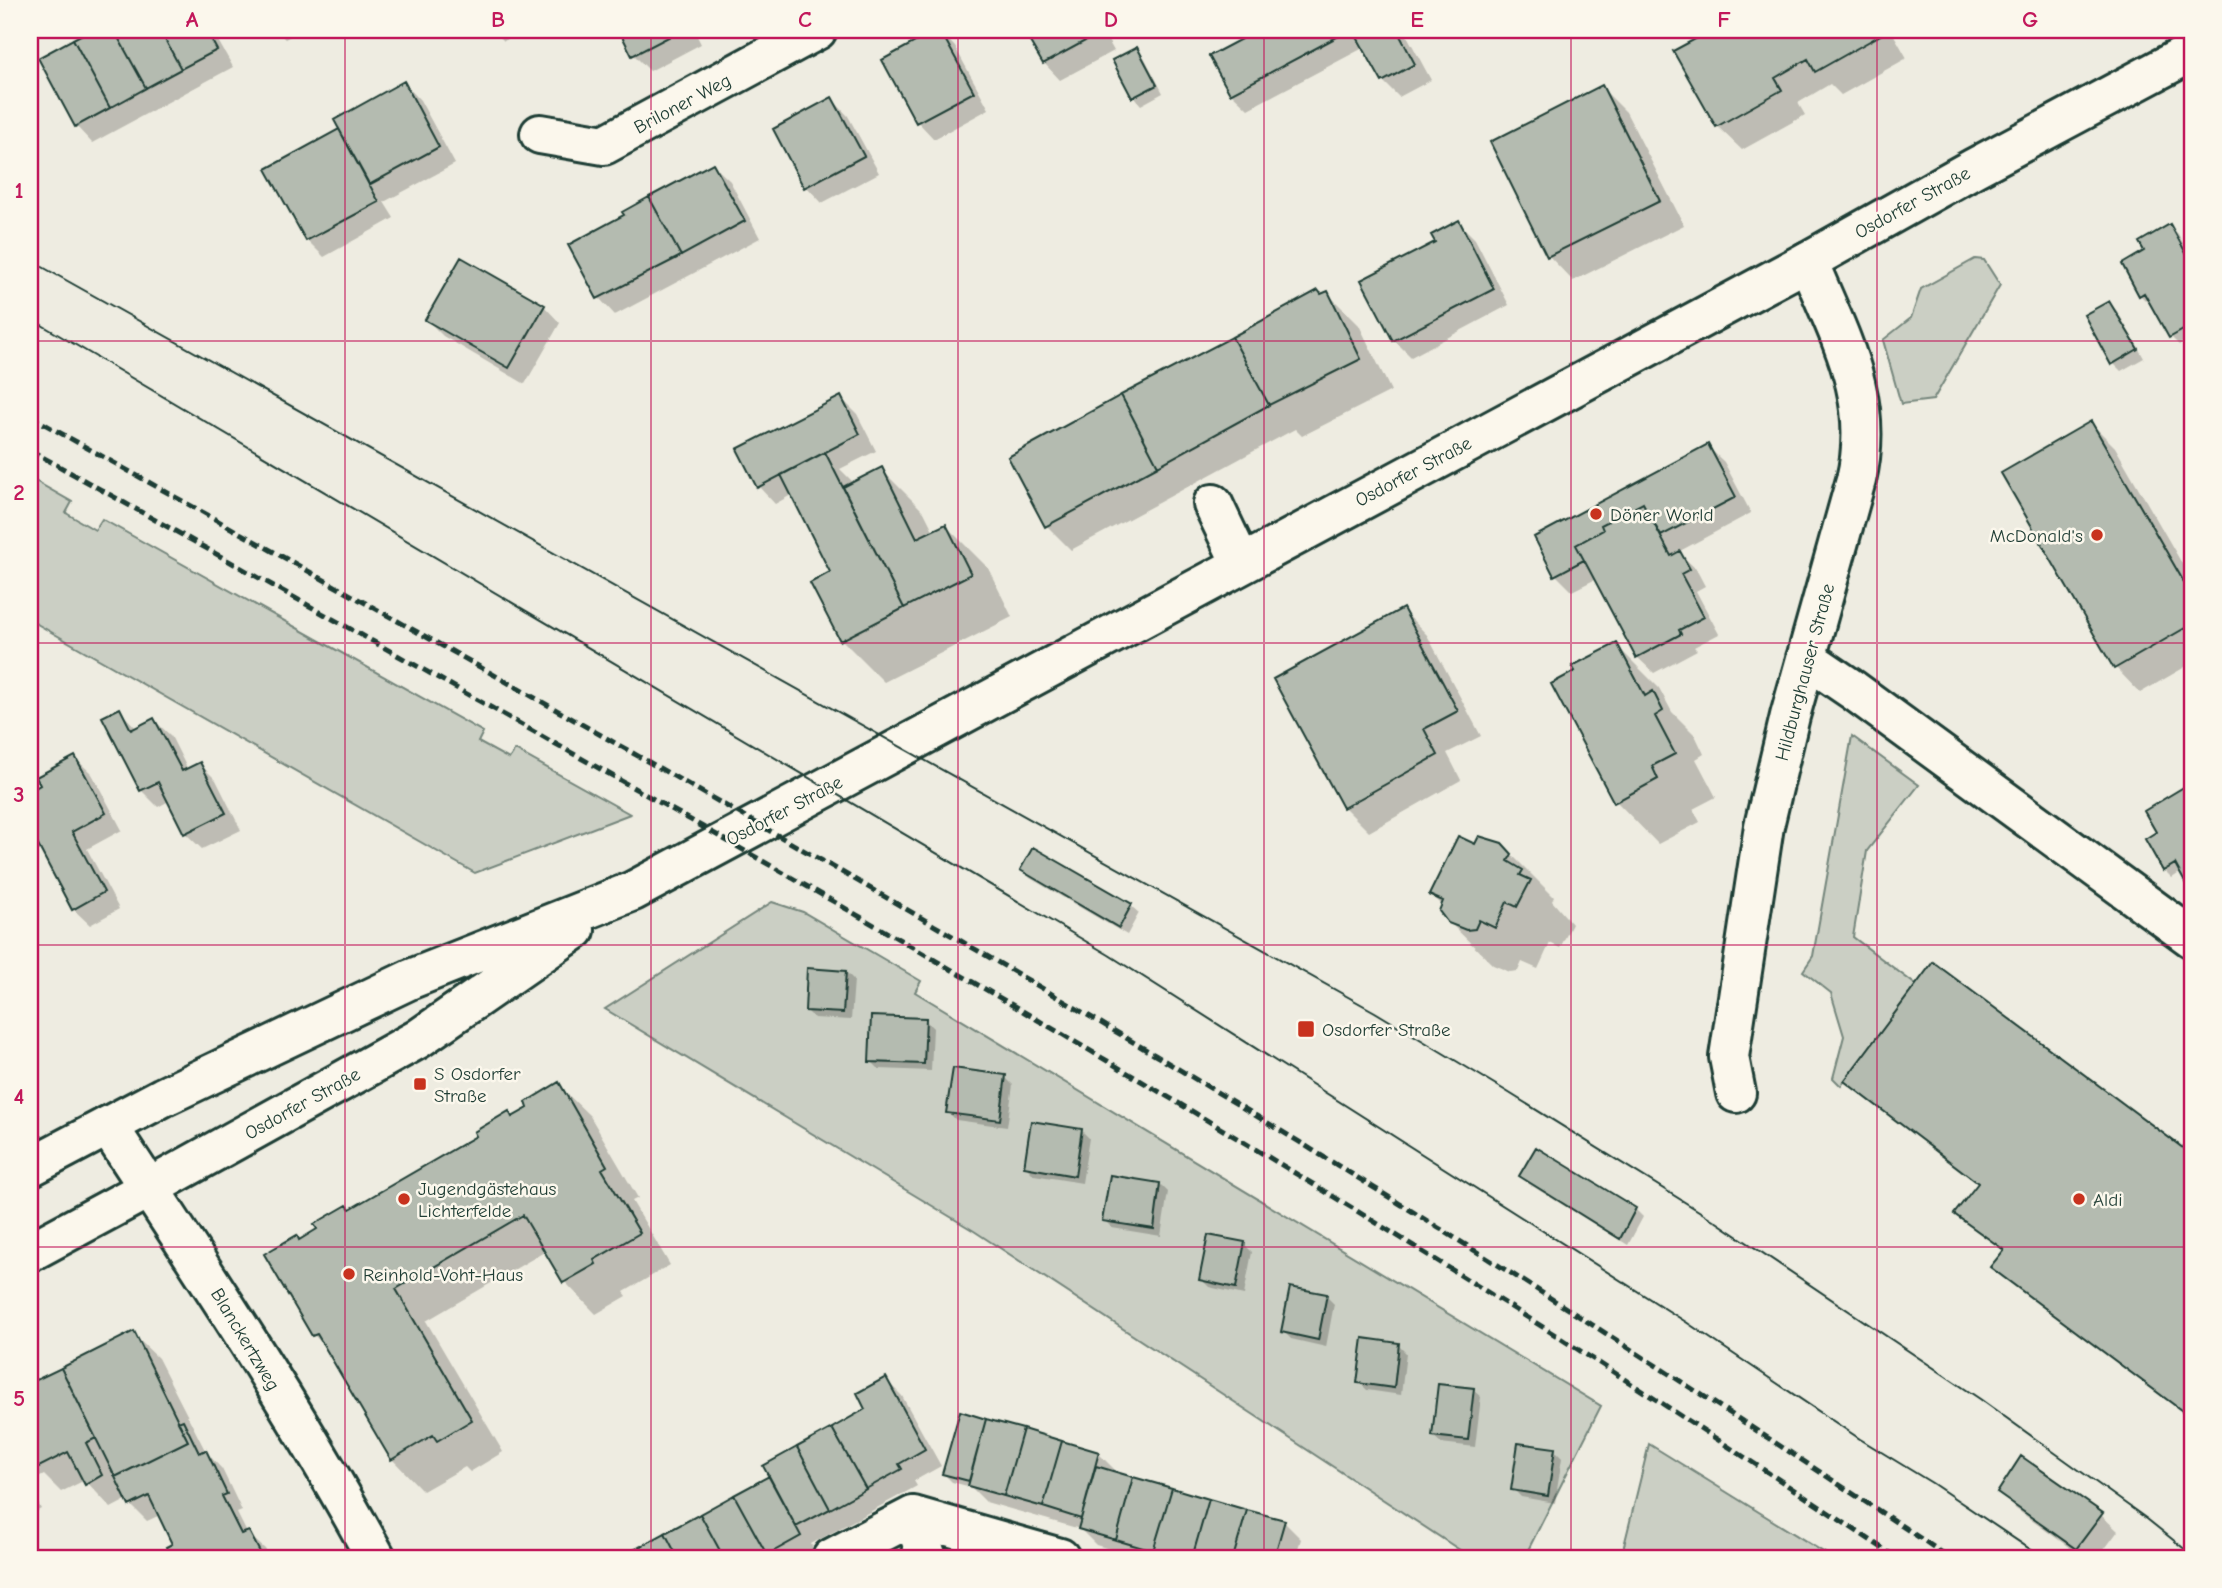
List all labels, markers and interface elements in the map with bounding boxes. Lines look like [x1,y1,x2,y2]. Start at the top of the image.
text: A [186,6,199,33]
text: B [491,6,505,33]
text: C [798,6,812,33]
text: D [1104,6,1118,33]
text: E [1410,6,1424,33]
text: F [1717,6,1731,33]
text: G [2022,6,2038,33]
street label: Briloner Weg [630,69,735,139]
street label: Osdorfer Straße [1851,162,1974,244]
text: 1 [14,177,24,204]
street label: Osdorfer Straße [1352,432,1475,512]
text: 2 [13,479,25,506]
place label: Döner World [1610,504,1713,526]
marker: Döner World [1588,506,1604,522]
place label: McDonald's [1990,525,2083,547]
marker: McDonald's [2089,527,2105,543]
street label: Hildburghauser Straße [1771,581,1839,763]
street label: Osdorfer Straße [723,771,846,851]
text: 3 [13,781,25,808]
marker: Osdorfer Straße [1296,1019,1316,1039]
place label: Osdorfer Straße [1322,1019,1451,1041]
street label: Osdorfer Straße [241,1063,364,1145]
place label: S Osdorfer Straße [434,1063,521,1107]
marker: S Osdorfer Straße [412,1076,428,1092]
text: 4 [14,1083,25,1110]
place label: Jugendgästehaus Lichterfelde [418,1178,556,1222]
place label: Aldi [2093,1189,2123,1211]
marker: Jugendgästehaus Lichterfelde [396,1191,412,1207]
marker: Aldi [2071,1191,2087,1207]
place label: Reinhold-Voht-Haus [363,1264,523,1286]
marker: Reinhold-Voht-Haus [341,1266,357,1282]
street label: Blanckertzweg [206,1284,284,1395]
text: 5 [13,1385,25,1412]

